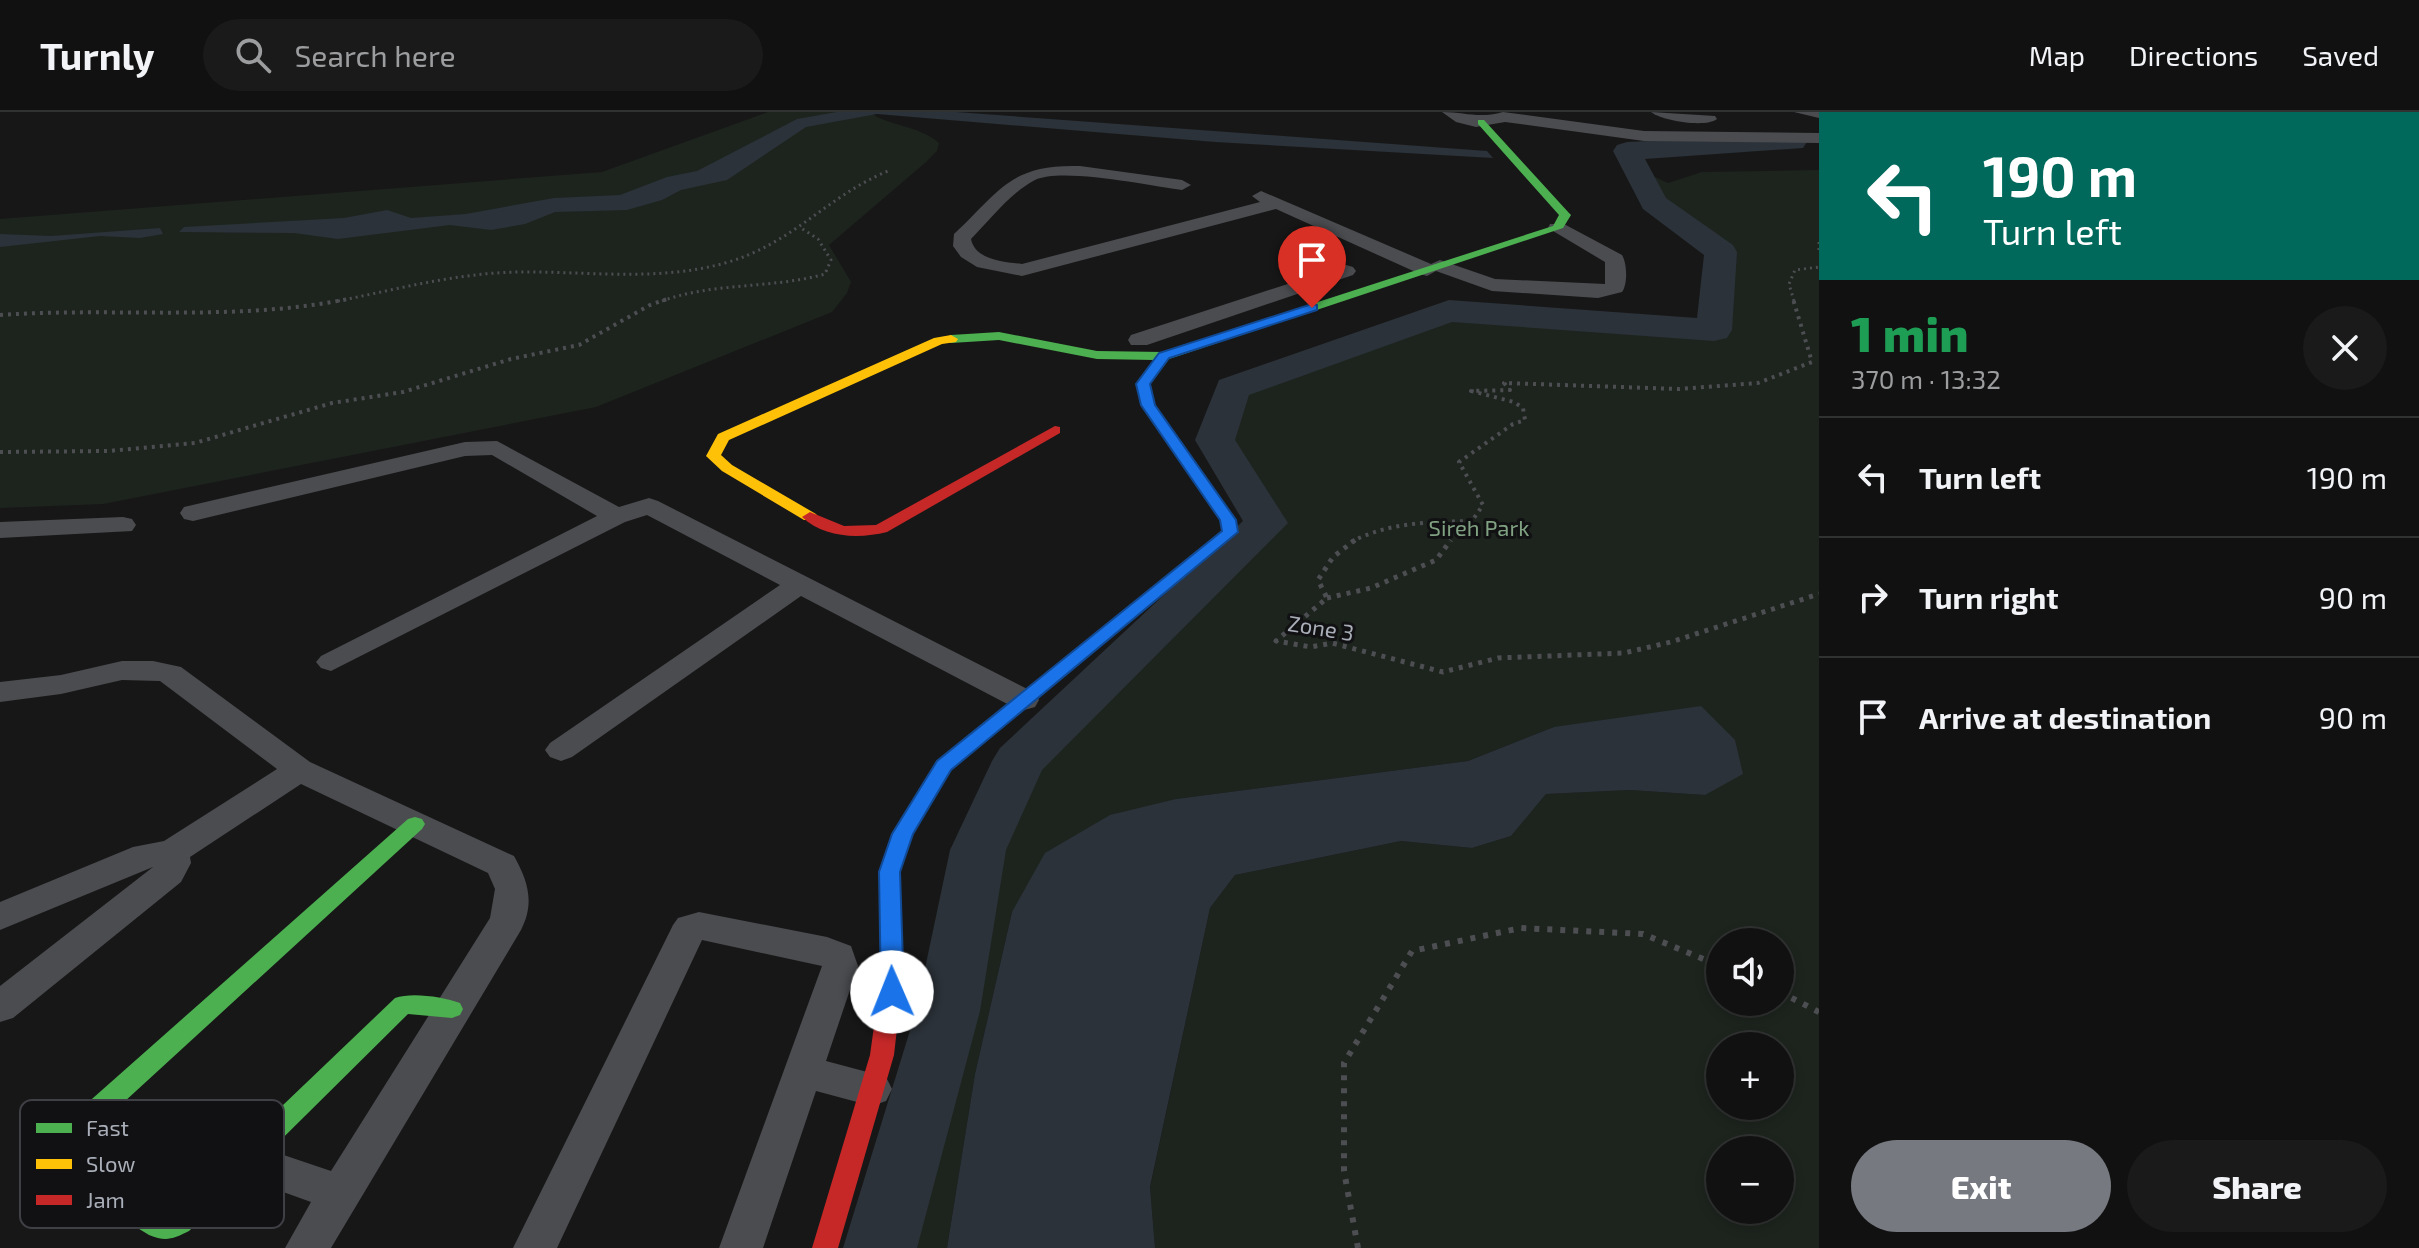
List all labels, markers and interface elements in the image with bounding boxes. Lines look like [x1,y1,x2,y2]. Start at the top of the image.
search box [203,19,763,91]
text: Turnly [40,32,155,78]
icon: search [231,33,275,77]
text: Search here [295,37,456,73]
text: Map [2029,38,2085,72]
text: Directions [2129,38,2258,72]
text: Saved [2302,38,2379,72]
text: 190 m [1983,141,2137,208]
icon: left [1851,144,1955,248]
text: Turn left [1983,209,2122,252]
pin [1278,226,1346,308]
icon: arrive [1290,238,1334,282]
text: 1 min [1851,304,1969,362]
button: close [2303,306,2387,390]
text: 370 m · 13:32 [1851,363,2001,394]
icon: left [1851,455,1895,499]
text: Turn left [1919,459,2041,495]
text: 190 m [2307,459,2387,495]
park label: Sireh Park [1429,514,1529,540]
icon: right [1851,575,1895,619]
text: Turn right [1919,579,2059,615]
text: 90 m [2319,579,2387,615]
street label: Zone 3 [1286,609,1356,645]
icon: arrive [1851,695,1895,739]
text: Arrive at destination [1919,699,2211,735]
text: 90 m [2319,699,2387,735]
map controls [1706,928,1794,1224]
button: sound [1706,928,1794,1016]
position arrow [850,950,934,1034]
button: + [1706,1032,1794,1120]
legend [20,1100,284,1228]
text: Fast [86,1114,129,1140]
button: − [1706,1136,1794,1224]
button: Exit [1851,1140,2111,1232]
button: Share [2127,1140,2387,1232]
text: Slow [86,1150,135,1176]
text: Jam [86,1186,125,1212]

